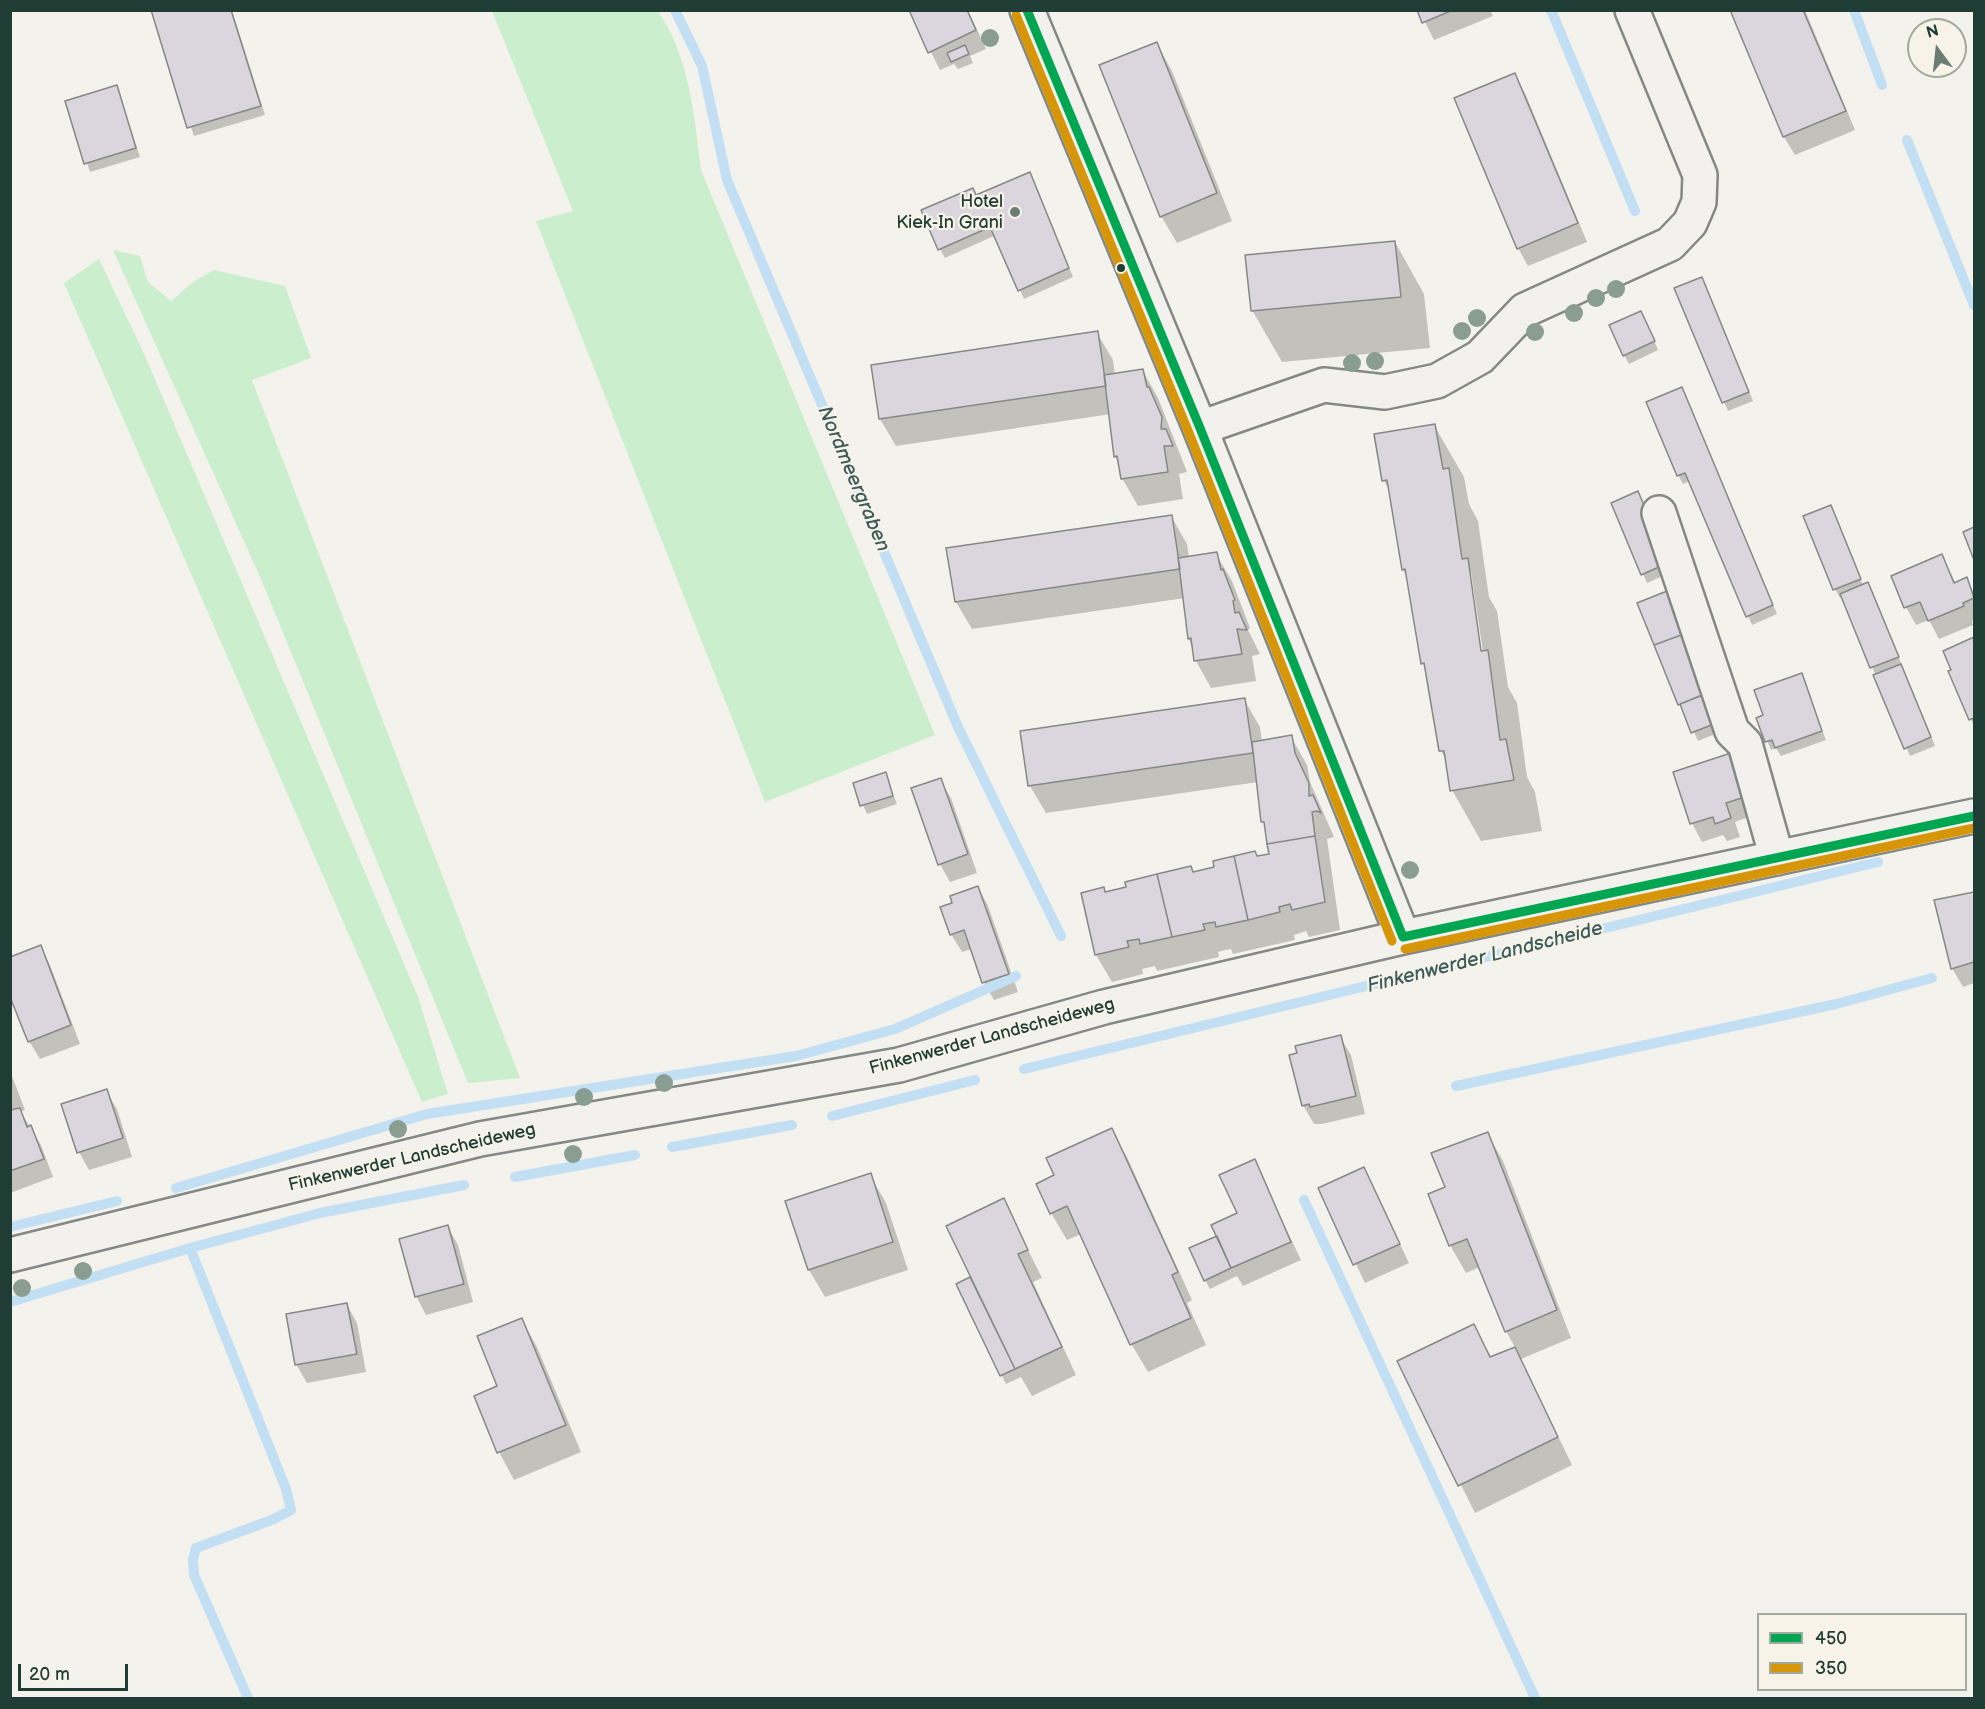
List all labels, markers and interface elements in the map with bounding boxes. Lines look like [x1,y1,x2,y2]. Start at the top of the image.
north arrow [1907,18,1967,78]
text: N [1924,21,1941,43]
place label: Hotel Kiek-In Grani [896,191,1003,234]
marker: Hotel Kiek-In Grani [1008,205,1022,219]
unlabelled marker [1115,262,1127,274]
water label: Nordmeergraben [811,403,895,555]
water label: Finkenwerder Landscheide [1365,917,1605,999]
street label: Finkenwerder Landscheideweg [867,994,1117,1080]
street label: Finkenwerder Landscheideweg [286,1119,538,1197]
legend [1757,1613,1967,1691]
text: 450 [1815,1628,1847,1649]
scale bar [21,1652,130,1690]
text: 350 [1815,1658,1847,1679]
text: 20 m [29,1664,70,1685]

